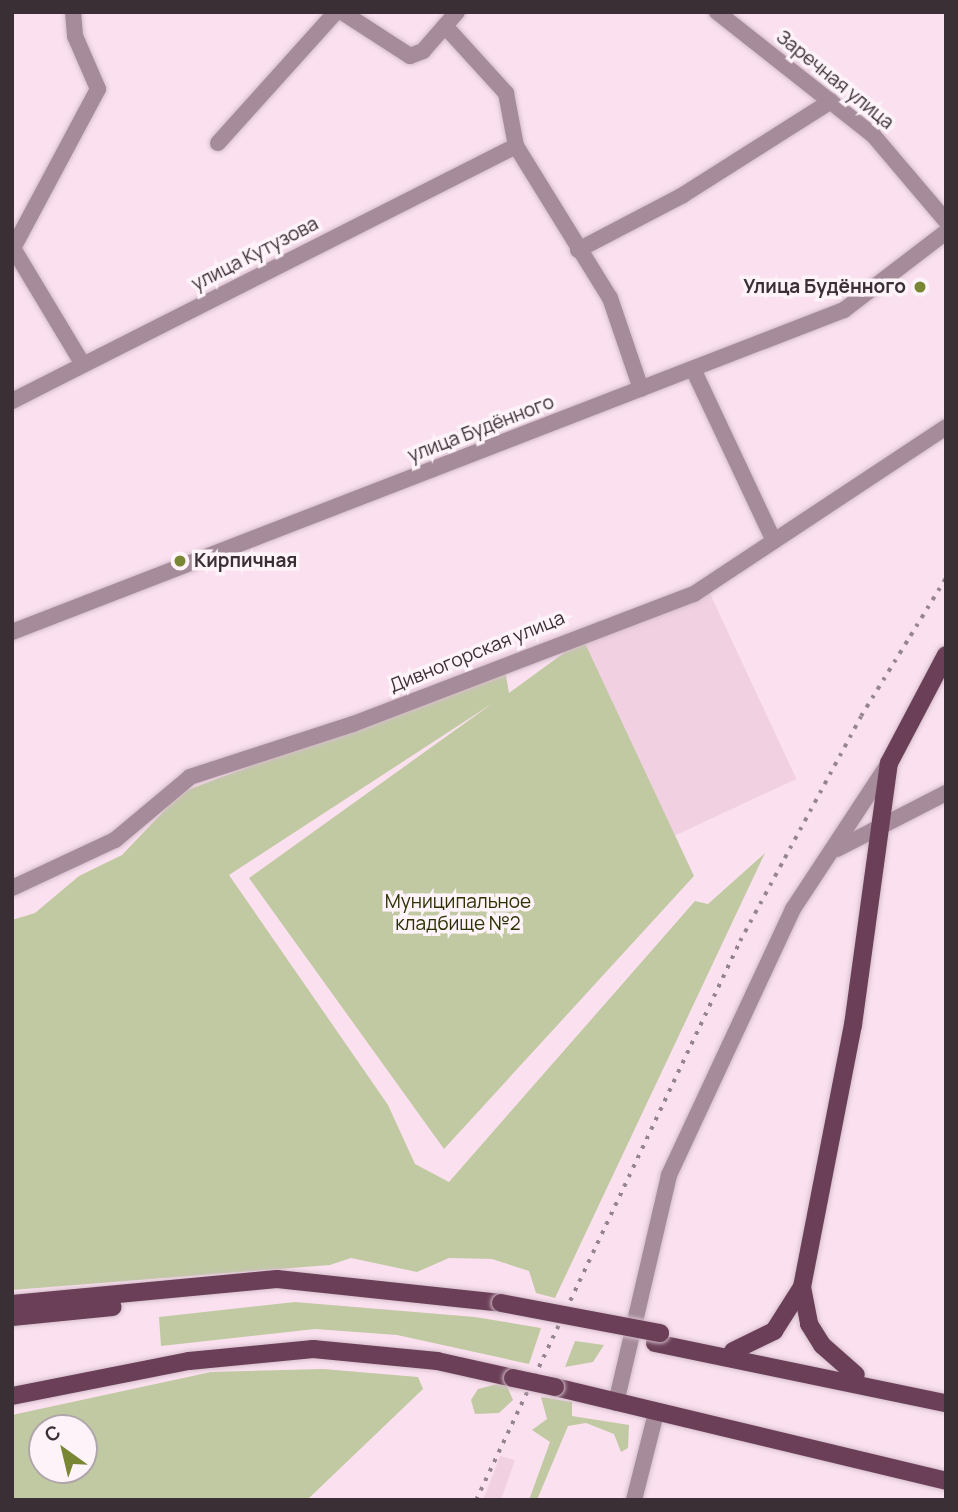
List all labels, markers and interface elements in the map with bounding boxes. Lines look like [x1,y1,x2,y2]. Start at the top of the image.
street label: Заречная улица [772,26,898,134]
street label: улица Кутузова [188,212,322,296]
place label: Улица Будённого [743,276,906,298]
marker: Улица Будённого [912,279,928,295]
street label: улица Будённого [405,391,557,467]
place label: Кирпичная [194,550,297,572]
marker: Кирпичная [172,553,188,569]
street label: Дивногорская улица [386,606,568,698]
park label: Муниципальное кладбище №2 [385,891,531,935]
north arrow [28,1414,98,1484]
text: С [39,1419,65,1448]

